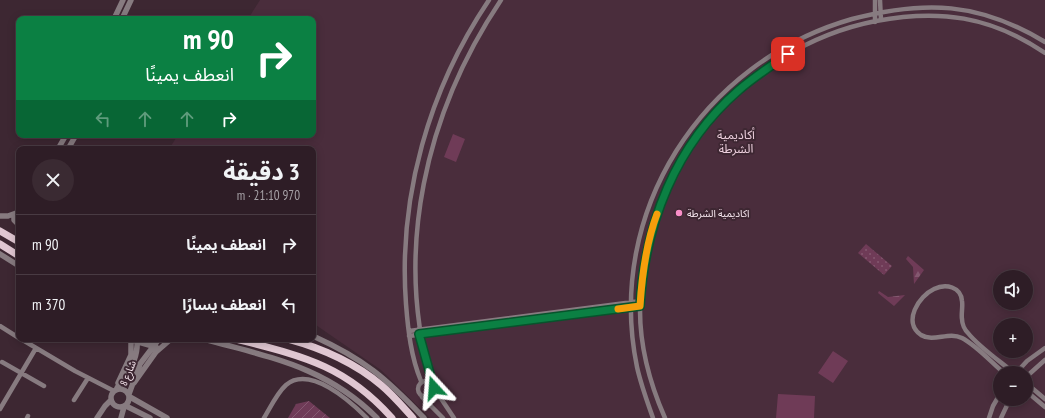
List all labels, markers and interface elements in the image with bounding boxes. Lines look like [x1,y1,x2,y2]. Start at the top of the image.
text: 90 m [183,20,234,57]
icon: right [248,32,300,84]
pin [771,37,805,71]
icon: arrive [777,43,799,65]
text: انعطف يمينًا [145,63,234,86]
icon: left [92,108,114,130]
icon: ahead [134,108,156,130]
icon: ahead [176,108,198,130]
icon: right [218,108,240,130]
district label: أكاديمية الشرطة [717,127,755,156]
text: 3 دقيقة [223,156,300,187]
button: close [32,159,74,201]
text: 970 m · 21:10 [237,187,300,204]
place label: اكاديمية الشرطة [687,207,749,220]
marker: اكاديمية الشرطة [674,208,684,218]
icon: right [278,234,300,256]
text: 90 m [32,235,58,254]
text: انعطف يمينًا [186,235,266,254]
map controls [993,270,1033,406]
button: sound [993,270,1033,310]
icon: left [278,294,300,316]
text: 370 m [32,295,65,314]
text: انعطف يسارًا [182,295,266,314]
button: + [993,318,1033,358]
street label: شارع 8 [117,358,140,388]
button: − [993,366,1033,406]
position arrow [413,367,455,409]

